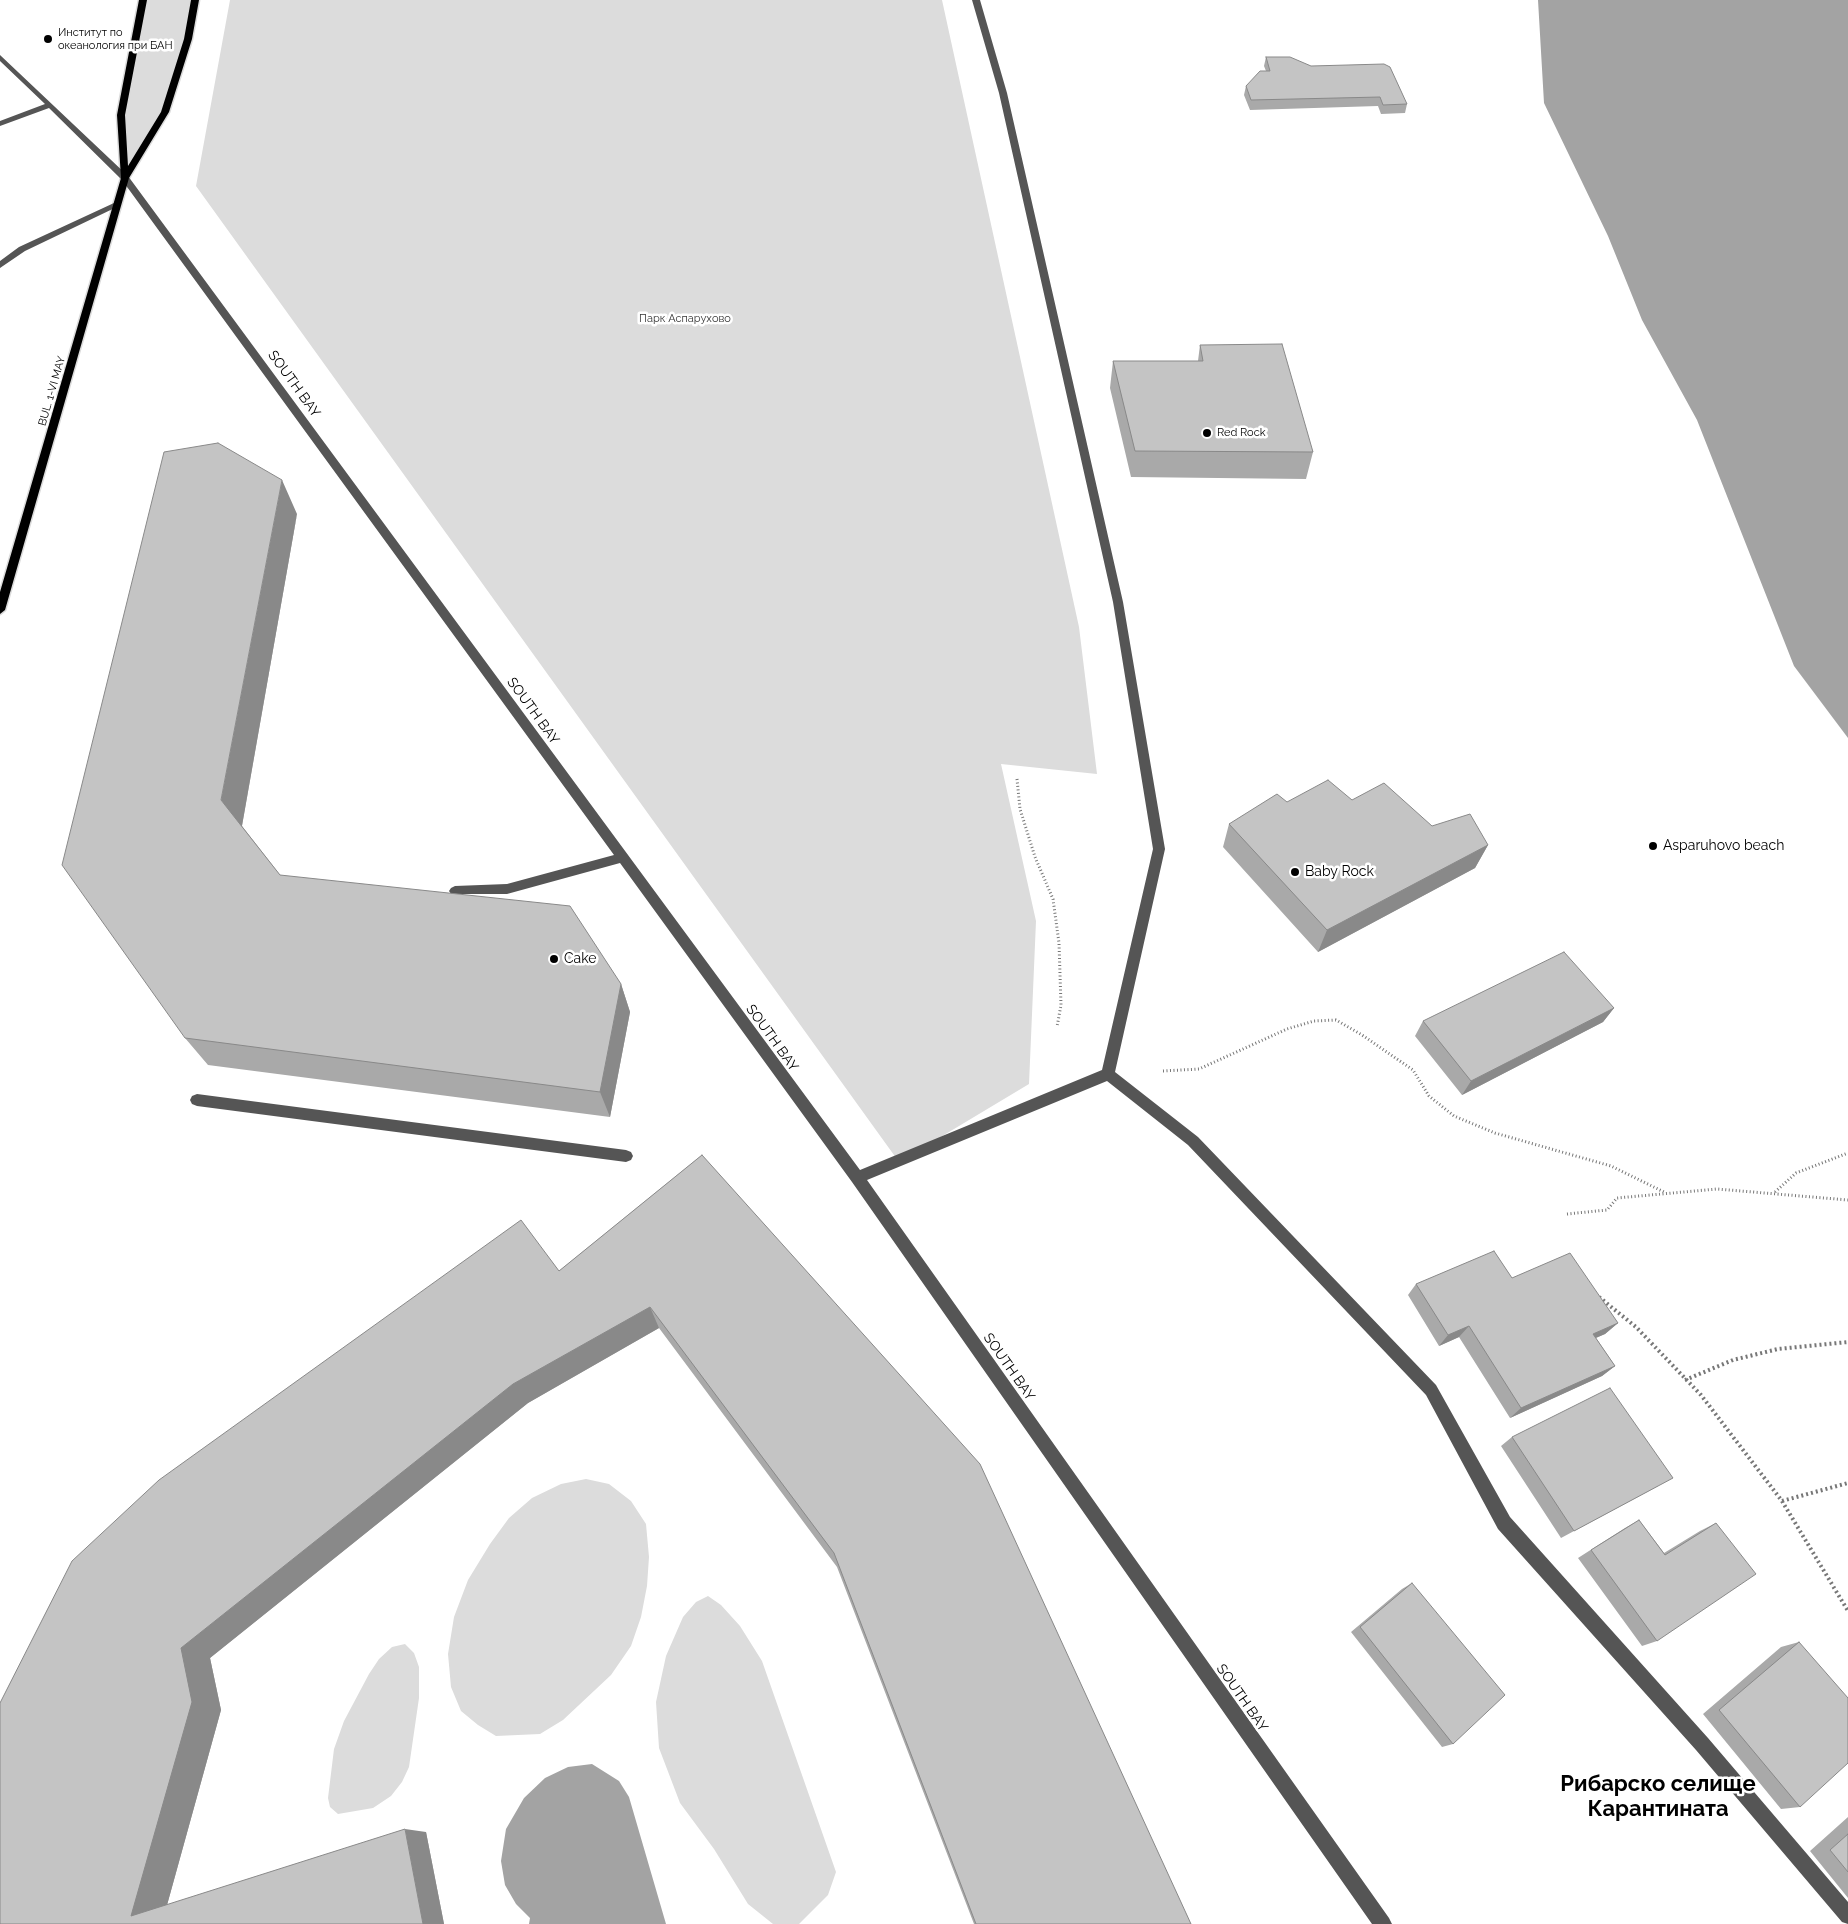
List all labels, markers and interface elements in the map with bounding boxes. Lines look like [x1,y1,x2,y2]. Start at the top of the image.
place label: Институт по океанология при БАН [58,26,173,52]
marker: Институт по океанология при БАН [42,33,54,45]
park label: Парк Аспарухово [639,312,731,326]
street label: SOUTH BAY [264,347,324,421]
street label: BUL. 1-VI MAY [36,355,68,427]
place label: Red Rock [1217,426,1266,440]
marker: Red Rock [1201,427,1213,439]
street label: SOUTH BAY [503,674,563,748]
place label: Asparuhovo beach [1663,838,1784,854]
marker: Asparuhovo beach [1647,840,1659,852]
place label: Baby Rock [1305,864,1374,880]
marker: Baby Rock [1289,866,1301,878]
place label: Cake [564,951,596,967]
marker: Cake [548,953,560,965]
street label: SOUTH BAY [742,1001,802,1075]
street label: SOUTH BAY [980,1330,1038,1404]
street label: SOUTH BAY [1213,1661,1271,1735]
district label: Рибарско селище Карантината [1560,1771,1756,1822]

